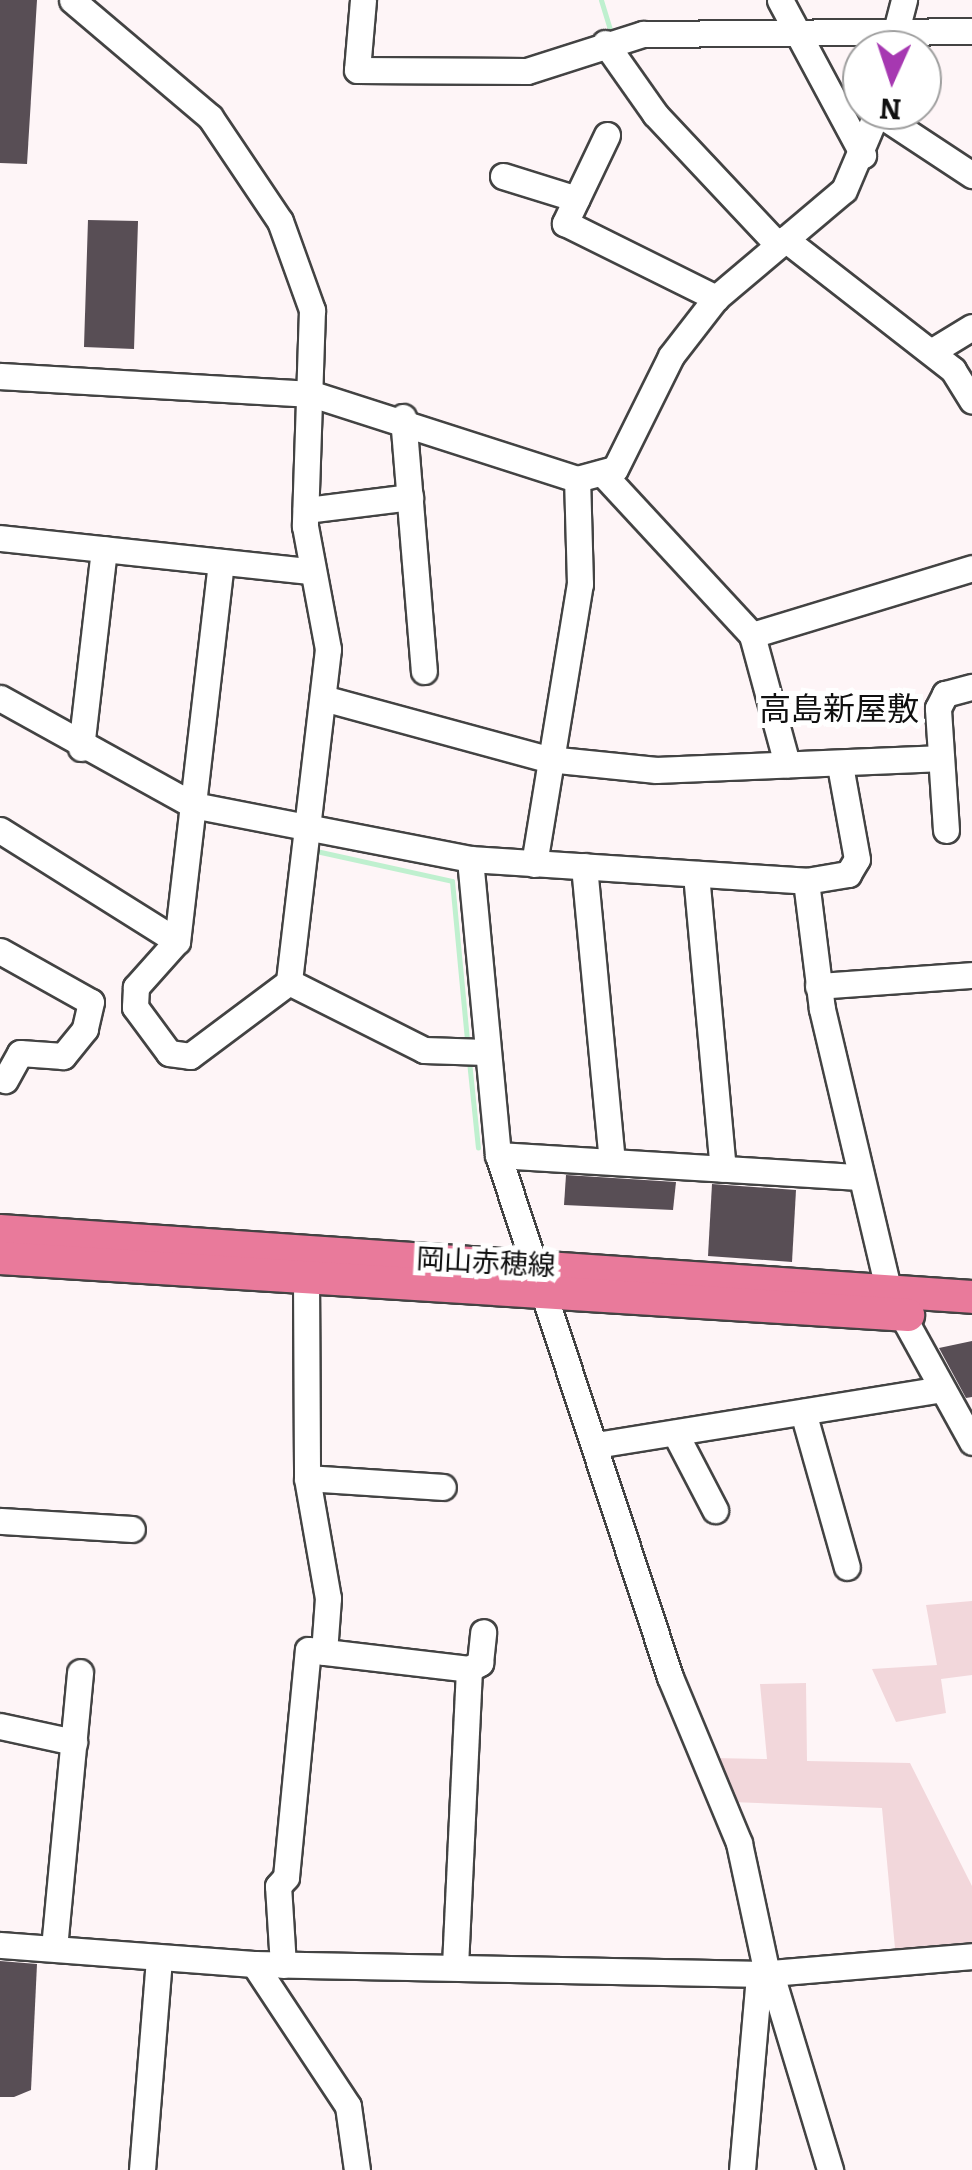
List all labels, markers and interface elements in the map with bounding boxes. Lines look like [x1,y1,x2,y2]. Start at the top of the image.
north arrow [842,30,942,130]
text: N [879,91,902,126]
district label: 高島新屋敷 [759,690,919,728]
street label: 岡山赤穂線 [415,1243,557,1283]

